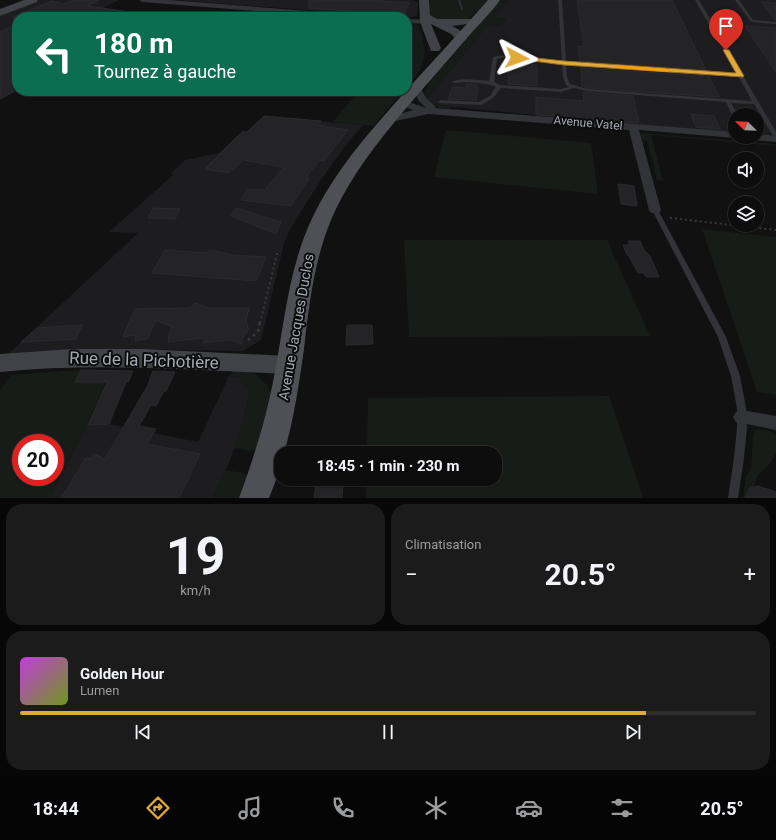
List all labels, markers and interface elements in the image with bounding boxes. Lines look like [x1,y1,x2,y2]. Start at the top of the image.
pin [709,9,743,50]
icon: arrive [715,15,737,37]
text: 180 m [94,27,173,60]
icon: left [28,28,80,80]
position arrow [496,37,538,79]
text: Tournez à gauche [94,61,236,82]
north arrow [728,108,764,144]
map controls [728,108,764,232]
street label: Avenue Vatel [553,113,623,133]
button: sound [728,152,764,188]
button: layers [728,196,764,232]
street label: Avenue Jacques Duclos [275,252,317,402]
street label: Rue de la Pichotière [69,347,219,373]
speed limit sign: 20 [12,434,64,486]
text: 18:45 · 1 min · 230 m [317,457,459,475]
text: 19 [166,526,225,587]
text: Climatisation [405,537,481,552]
text: 20.5° [545,557,617,592]
text: − [405,562,418,587]
text: + [744,562,756,587]
text: km/h [180,583,211,598]
text: Golden Hour [80,665,164,683]
text: Lumen [80,683,119,698]
icon: previous [132,721,154,743]
icon: pause [377,721,399,743]
icon: next [622,721,644,743]
icon: directions [144,794,172,822]
icon: music [236,794,264,822]
icon: phone [329,794,357,822]
icon: climate [422,794,450,822]
icon: car [515,794,543,822]
icon: filters [608,794,636,822]
text: 18:44 [32,798,79,819]
text: 20.5° [700,798,744,819]

